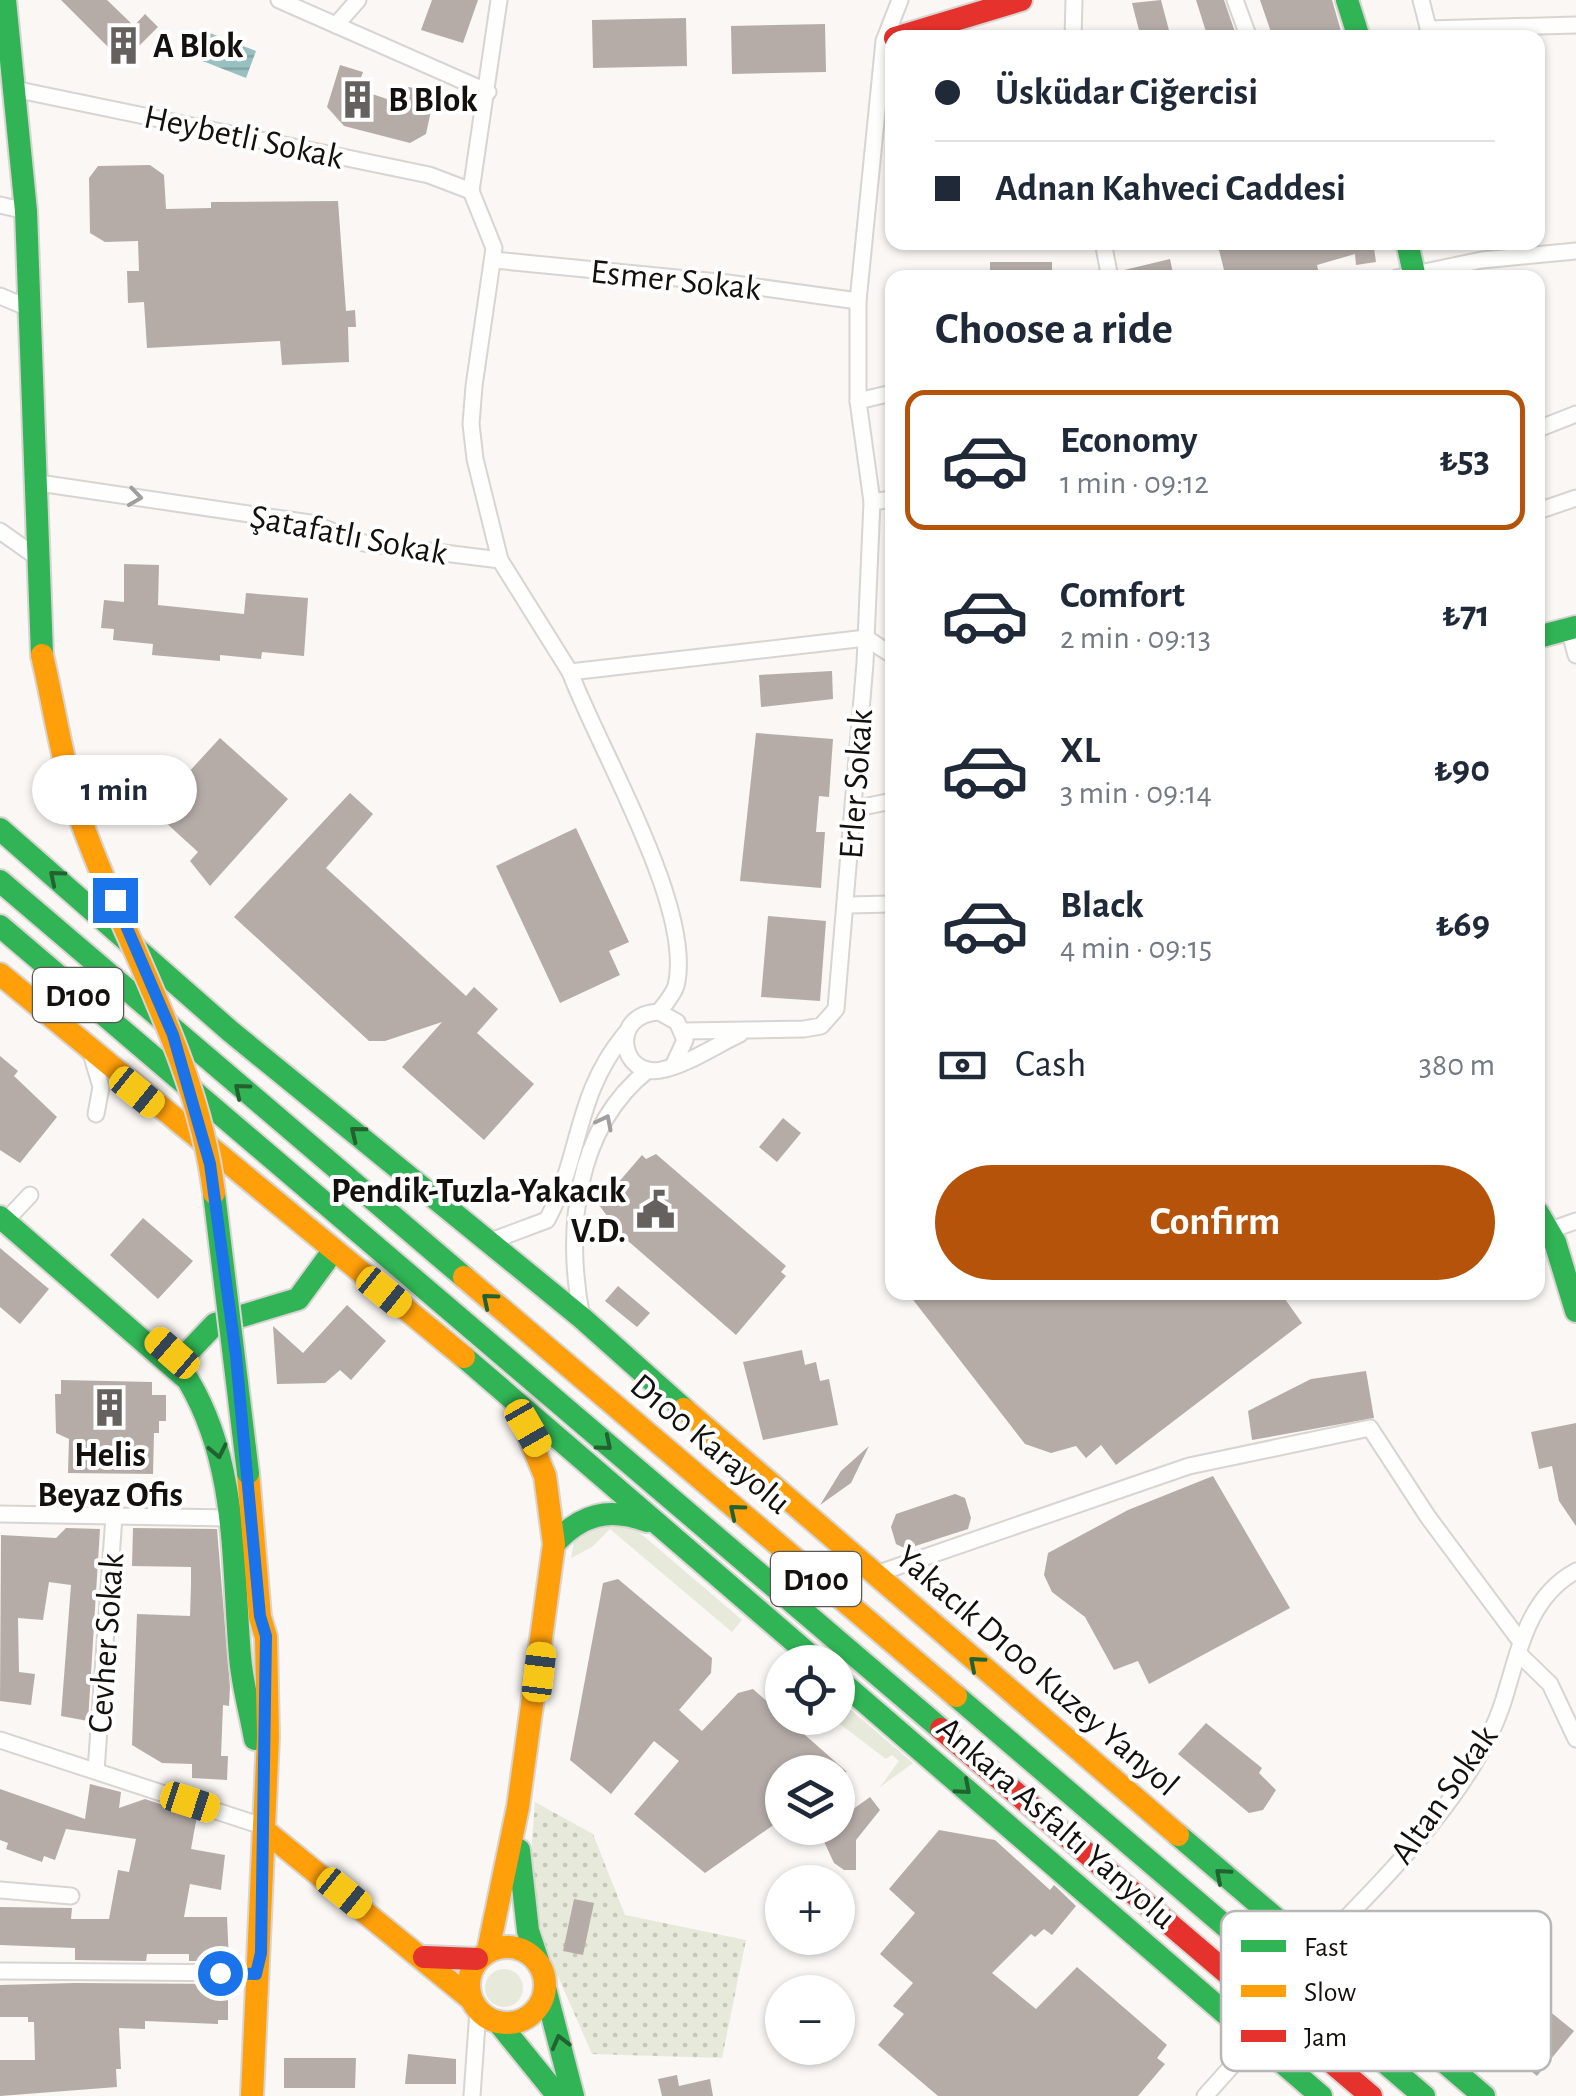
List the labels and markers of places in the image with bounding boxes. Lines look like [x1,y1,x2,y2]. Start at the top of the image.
building icon: A Blok [102,24,144,66]
place label: A Blok [153,29,244,64]
building icon: B Blok [337,78,379,120]
place label: B Blok [388,83,478,118]
place label: Pendik-Tuzla-Yakacık V.D. [331,1174,627,1249]
public building icon: Pendik-Tuzla-Yakacık V.D. [635,1189,677,1231]
building icon: Helis Beyaz Ofis [89,1386,131,1428]
place label: Helis Beyaz Ofis [37,1438,183,1513]

